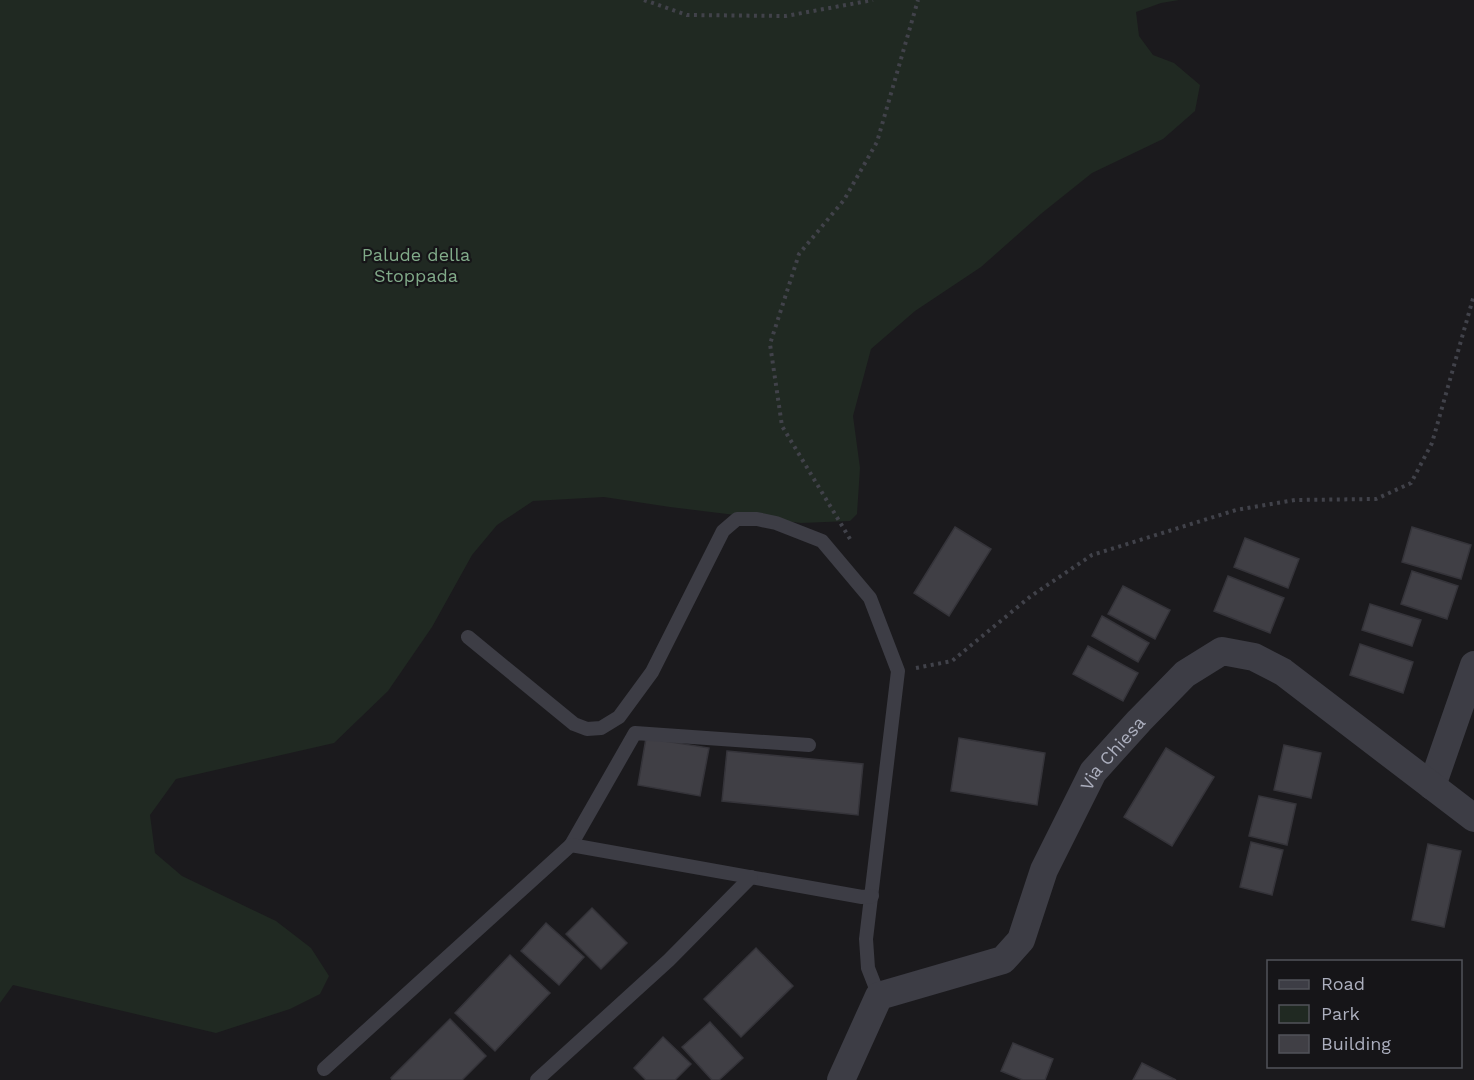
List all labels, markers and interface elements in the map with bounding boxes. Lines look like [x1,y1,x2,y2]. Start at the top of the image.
park label: Palude della Stoppada [362,244,470,286]
street label: Via Chiesa [1075,712,1149,794]
legend [1267,960,1462,1068]
text: Road [1321,973,1365,994]
text: Park [1321,1003,1360,1024]
text: Building [1321,1033,1391,1054]

